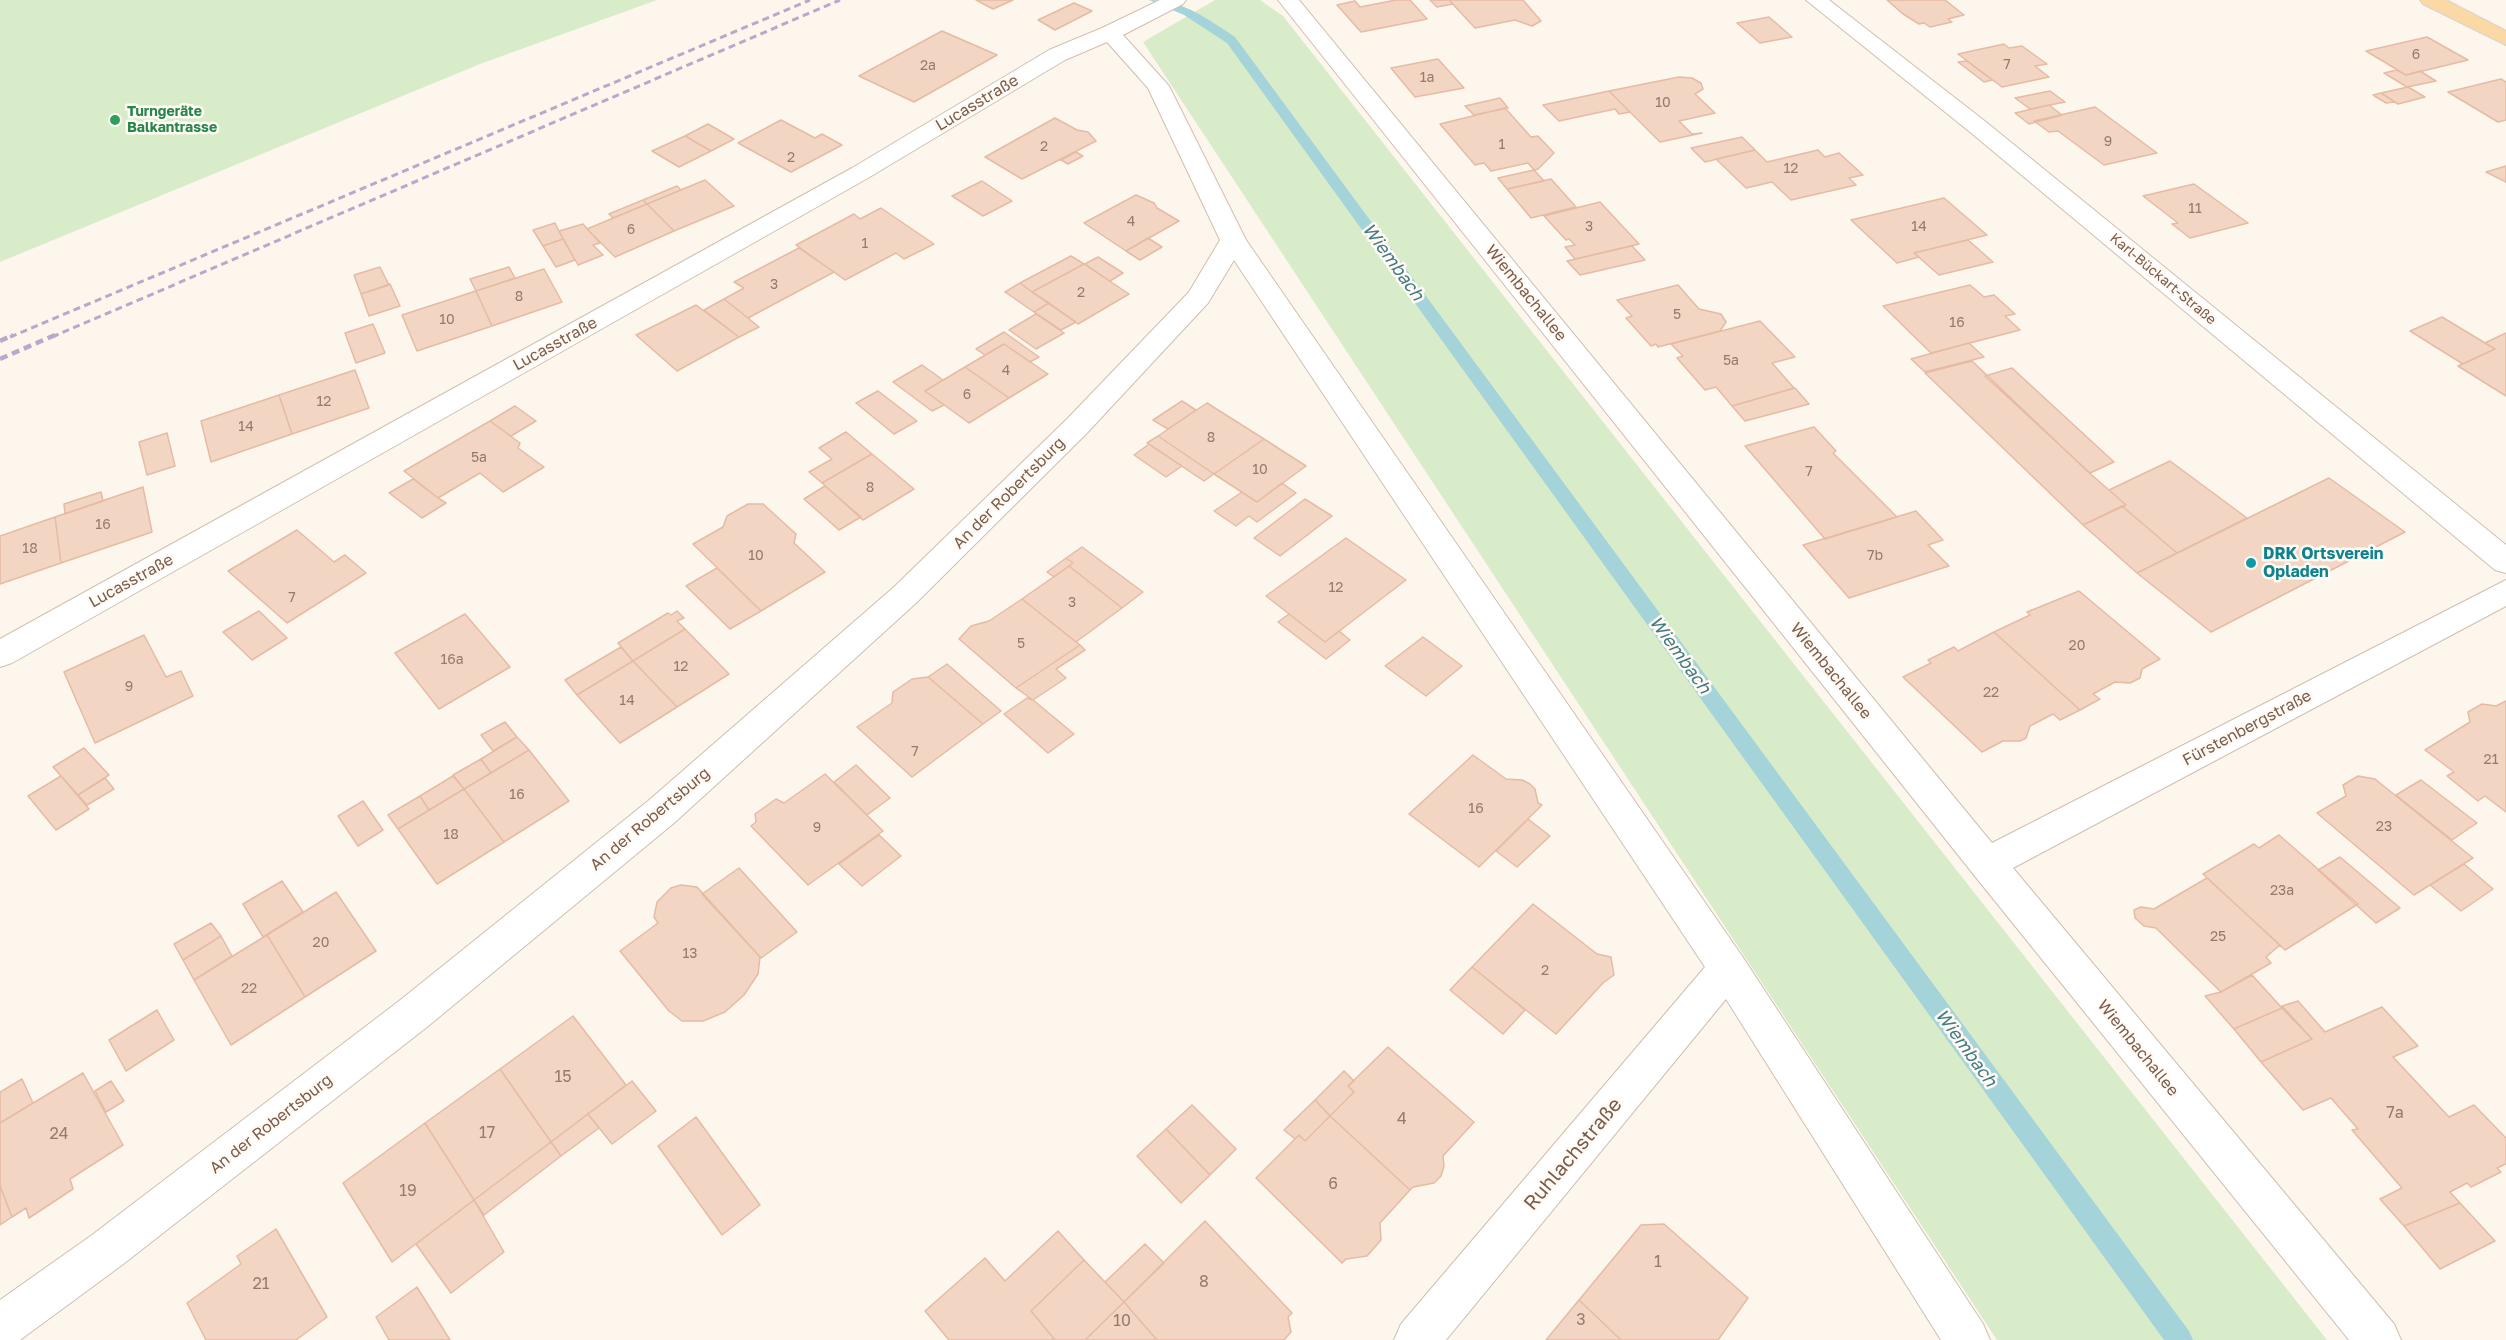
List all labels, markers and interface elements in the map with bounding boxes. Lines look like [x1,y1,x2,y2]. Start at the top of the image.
house number: 6 [2412,47,2420,63]
house number: 7 [2003,57,2011,73]
house number: 2a [920,58,936,74]
house number: 1a [1420,70,1434,86]
street label: Lucasstraße [932,71,1022,135]
house number: 10 [1655,95,1671,111]
place label: Turngeräte Balkantrasse [127,104,217,136]
marker: Turngeräte Balkantrasse [108,113,122,127]
house number: 9 [2104,134,2112,150]
house number: 1 [1499,137,1505,153]
house number: 2 [1040,139,1048,155]
house number: 2 [787,150,795,166]
house number: 12 [1784,161,1798,177]
house number: 11 [2188,201,2202,217]
house number: 4 [1127,214,1135,230]
water label: Wiembach [1358,219,1428,305]
house number: 3 [1585,219,1593,235]
house number: 14 [1911,219,1927,235]
house number: 6 [627,222,635,238]
street label: Karl-Bückart-Straße [2106,230,2220,328]
house number: 1 [862,236,868,252]
street label: Wiembachallee [1481,241,1571,345]
house number: 3 [770,277,778,293]
house number: 2 [1077,285,1085,301]
house number: 8 [515,289,523,305]
house number: 5 [1673,307,1681,323]
house number: 10 [439,312,455,328]
street label: Lucasstraße [510,313,600,375]
house number: 16 [1949,315,1965,331]
house number: 5a [1723,353,1739,369]
house number: 4 [1002,363,1010,379]
house number: 6 [963,387,971,403]
house number: 12 [317,394,331,410]
house number: 14 [238,419,254,435]
house number: 8 [1207,430,1215,446]
street label: An der Robertsburg [949,433,1069,553]
house number: 5a [471,450,487,466]
house number: 10 [1252,462,1268,478]
house number: 7 [1805,464,1813,480]
house number: 8 [866,480,874,496]
house number: 16 [95,517,111,533]
house number: 18 [22,541,38,557]
place label: DRK Ortsverein Opladen [2263,544,2383,582]
house number: 10 [748,548,764,564]
house number: 7b [1867,548,1883,564]
street label: Lucasstraße [86,550,176,612]
marker: DRK Ortsverein Opladen [2244,556,2258,570]
house number: 12 [1329,580,1343,596]
house number: 7 [288,590,296,606]
house number: 3 [1068,595,1076,611]
water label: Wiembach [1645,612,1715,698]
street label: Wiembachallee [1786,619,1876,723]
house number: 5 [1017,636,1025,652]
house number: 20 [2069,638,2085,654]
house number: 16a [440,652,464,668]
house number: 12 [674,659,688,675]
house number: 9 [125,679,133,695]
house number: 22 [1983,685,1999,701]
street label: Fürstenbergstraße [2179,686,2315,770]
house number: 14 [619,693,635,709]
house number: 7 [911,744,919,760]
house number: 21 [2484,752,2498,768]
street label: An der Robertsburg [586,763,714,875]
house number: 16 [509,787,525,803]
house number: 16 [1468,801,1484,817]
house number: 23 [2376,819,2392,835]
house number: 9 [813,820,821,836]
house number: 18 [443,827,459,843]
house number: 23a [2270,883,2294,899]
house number: 25 [2210,929,2226,945]
house number: 20 [313,935,329,951]
house number: 13 [683,946,697,962]
house number: 2 [1541,963,1549,979]
house number: 22 [241,981,257,997]
street label: Wiembachallee [2093,996,2183,1100]
water label: Wiembach [1931,1005,2001,1091]
house number: 15 [554,1067,572,1087]
street label: An der Robertsburg [206,1070,336,1178]
street label: Ruhlachstraße [1519,1093,1627,1215]
house number: 7a [2386,1103,2404,1123]
house number: 4 [1397,1109,1407,1129]
house number: 17 [479,1123,495,1143]
house number: 24 [49,1124,69,1144]
house number: 6 [1328,1174,1338,1194]
house number: 19 [399,1181,417,1201]
house number: 1 [1654,1252,1662,1272]
house number: 8 [1199,1272,1209,1292]
house number: 21 [252,1274,270,1294]
house number: 3 [1576,1310,1586,1330]
house number: 10 [1113,1311,1131,1331]

